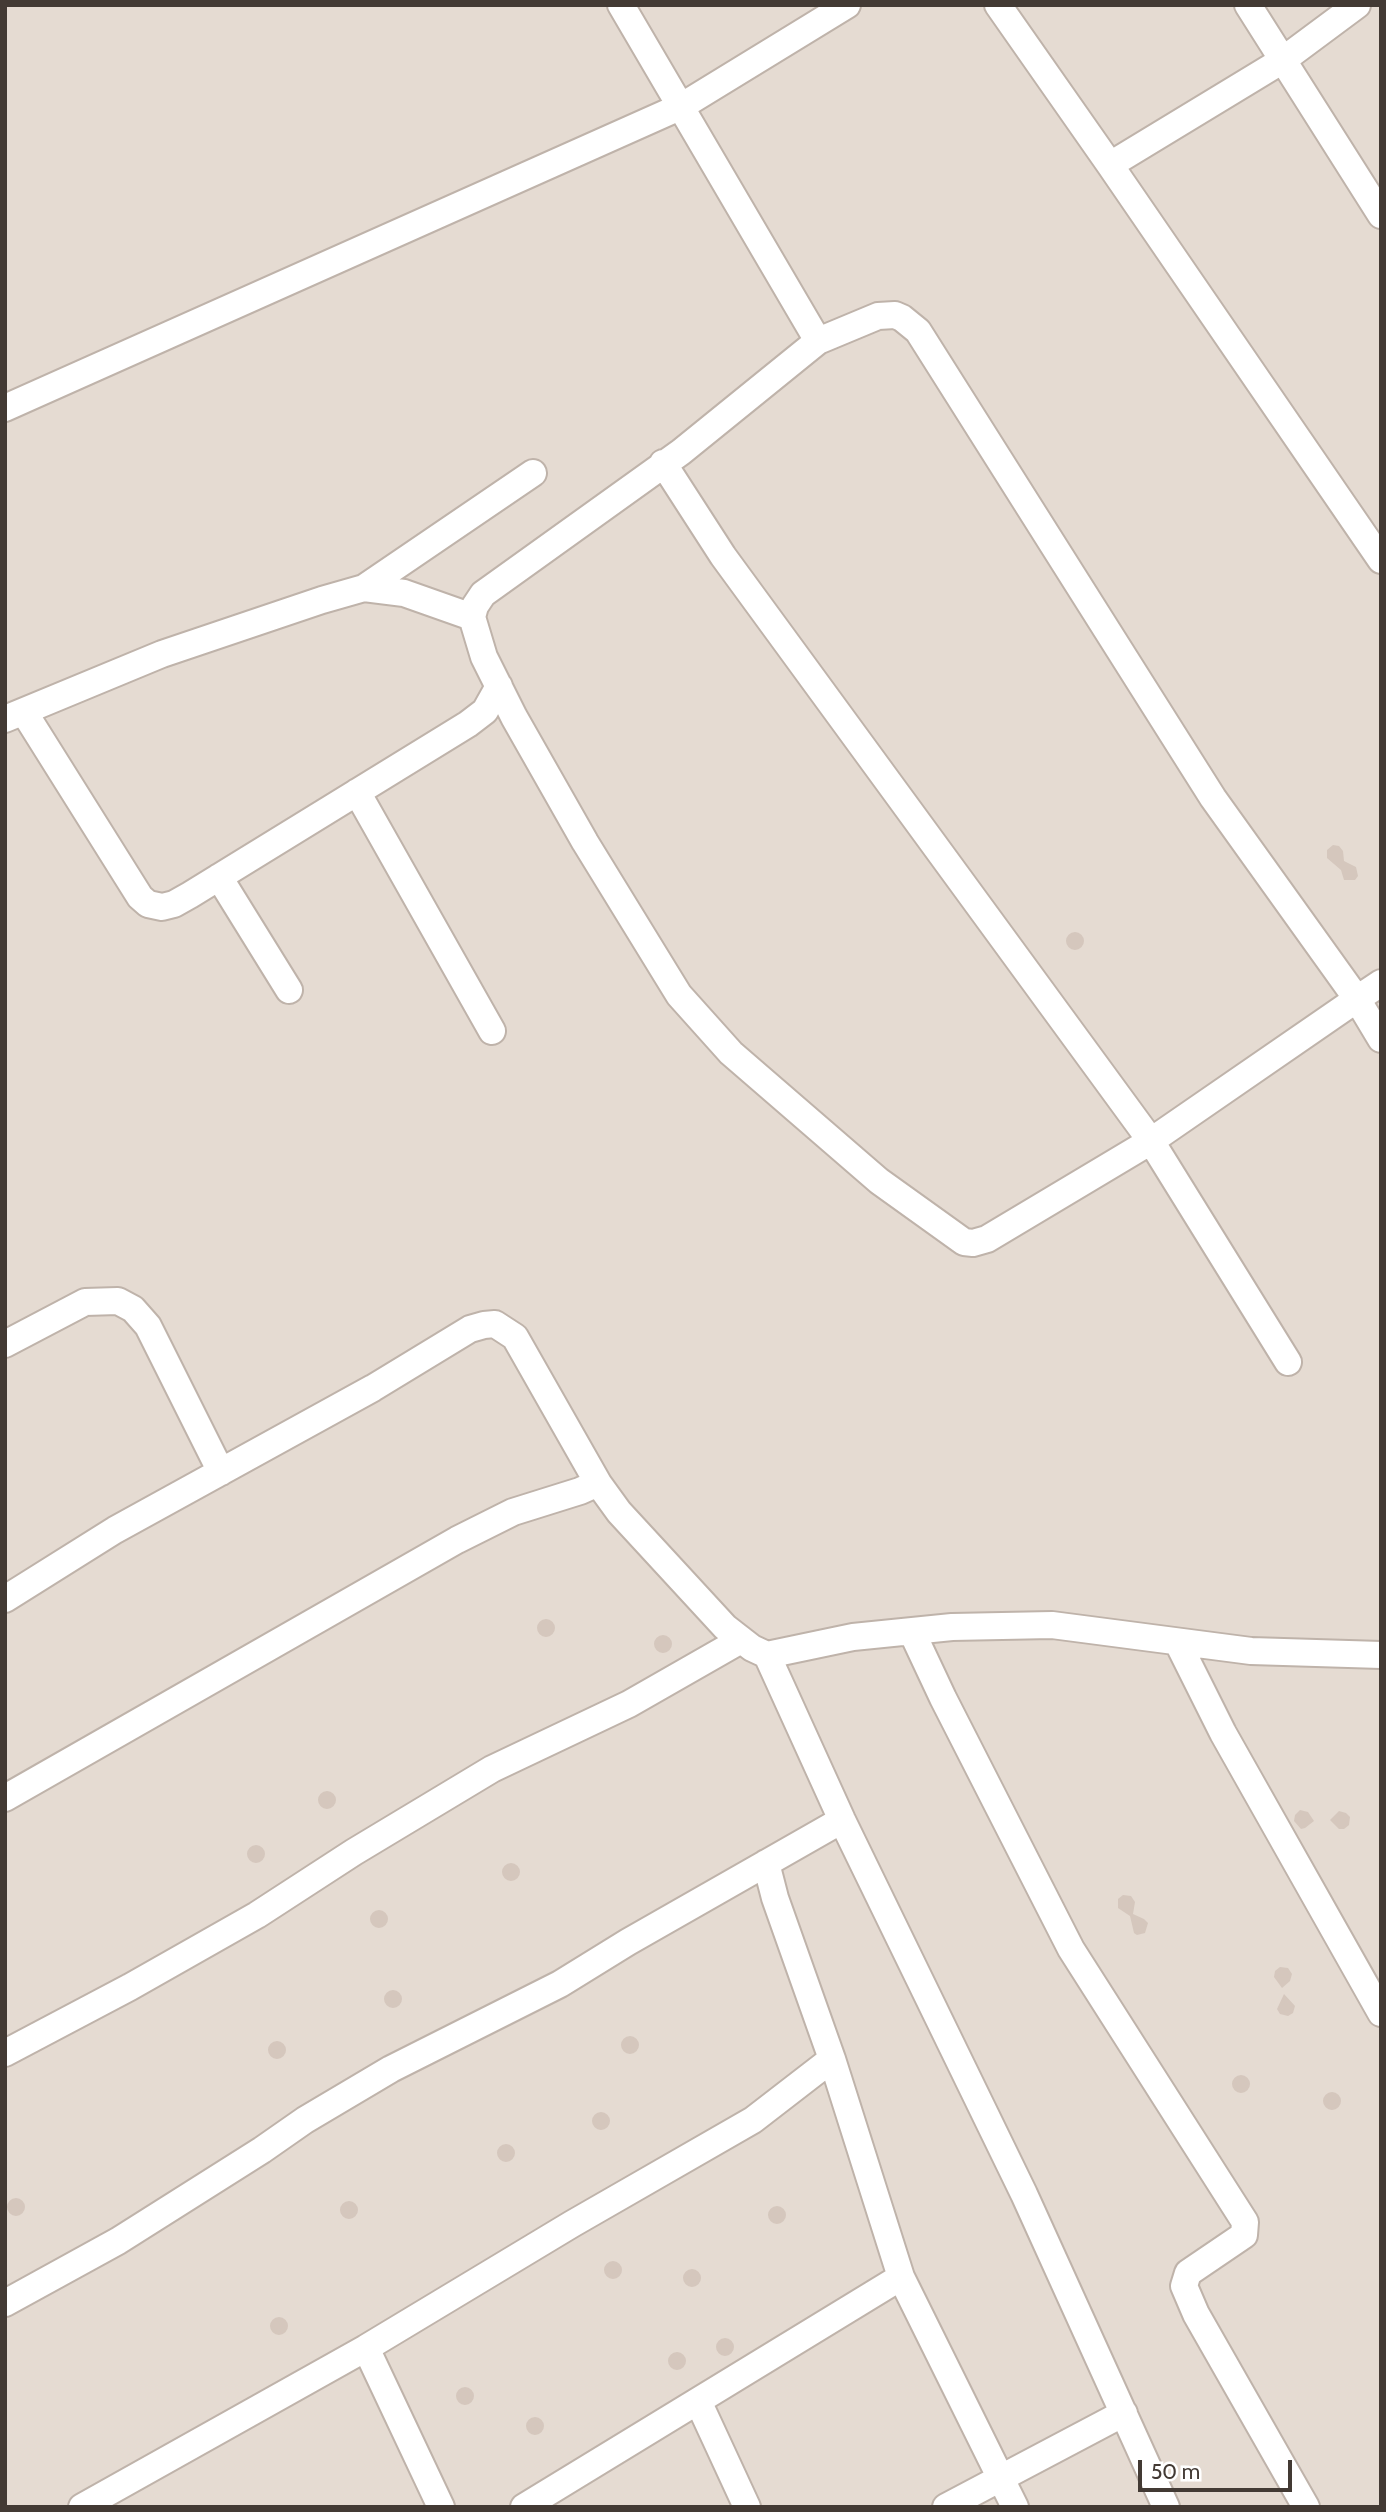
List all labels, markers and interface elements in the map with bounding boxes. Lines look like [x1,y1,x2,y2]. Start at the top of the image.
scale bar [1141,2446,1295,2490]
text: 50 m [1151,2459,1200,2484]

